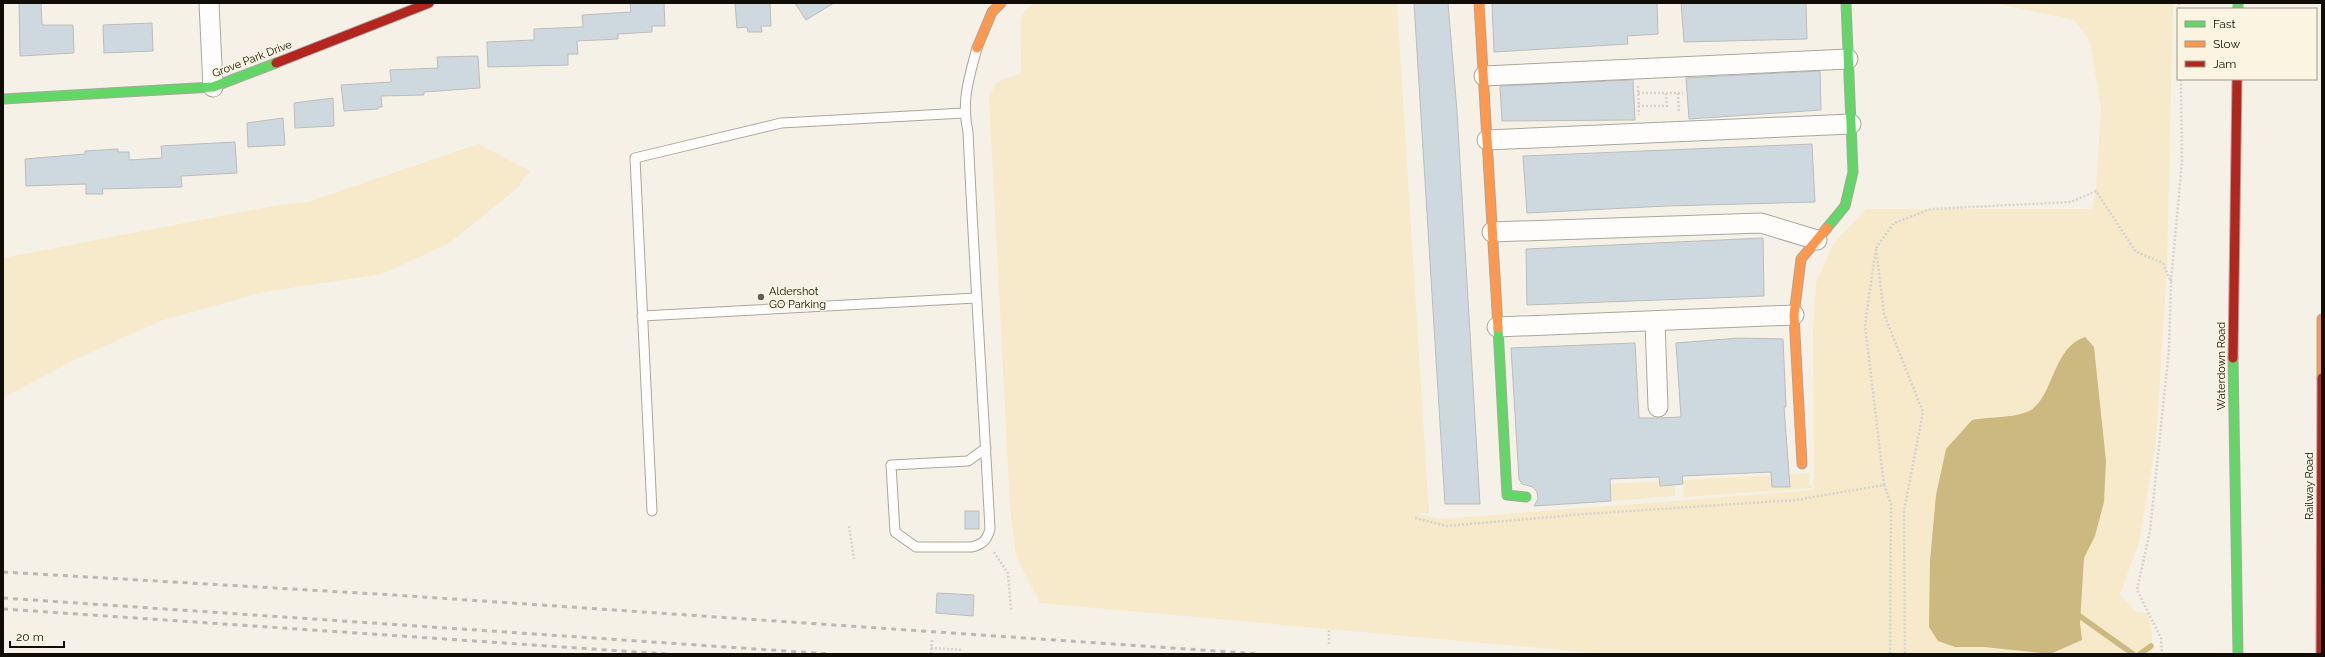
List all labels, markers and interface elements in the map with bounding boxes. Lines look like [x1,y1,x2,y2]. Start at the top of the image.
legend [2177,8,2317,80]
text: Fast [2213,17,2236,31]
text: Slow [2213,37,2240,51]
street label: Grove Park Drive [210,38,294,80]
text: Jam [2213,57,2236,71]
place label: Aldershot GO Parking [769,285,826,311]
marker: Aldershot GO Parking [756,292,766,302]
street label: Waterdown Road [2215,322,2228,410]
street label: Railway Road [2303,452,2316,520]
scale bar [10,623,64,649]
text: 20 m [16,630,44,644]

